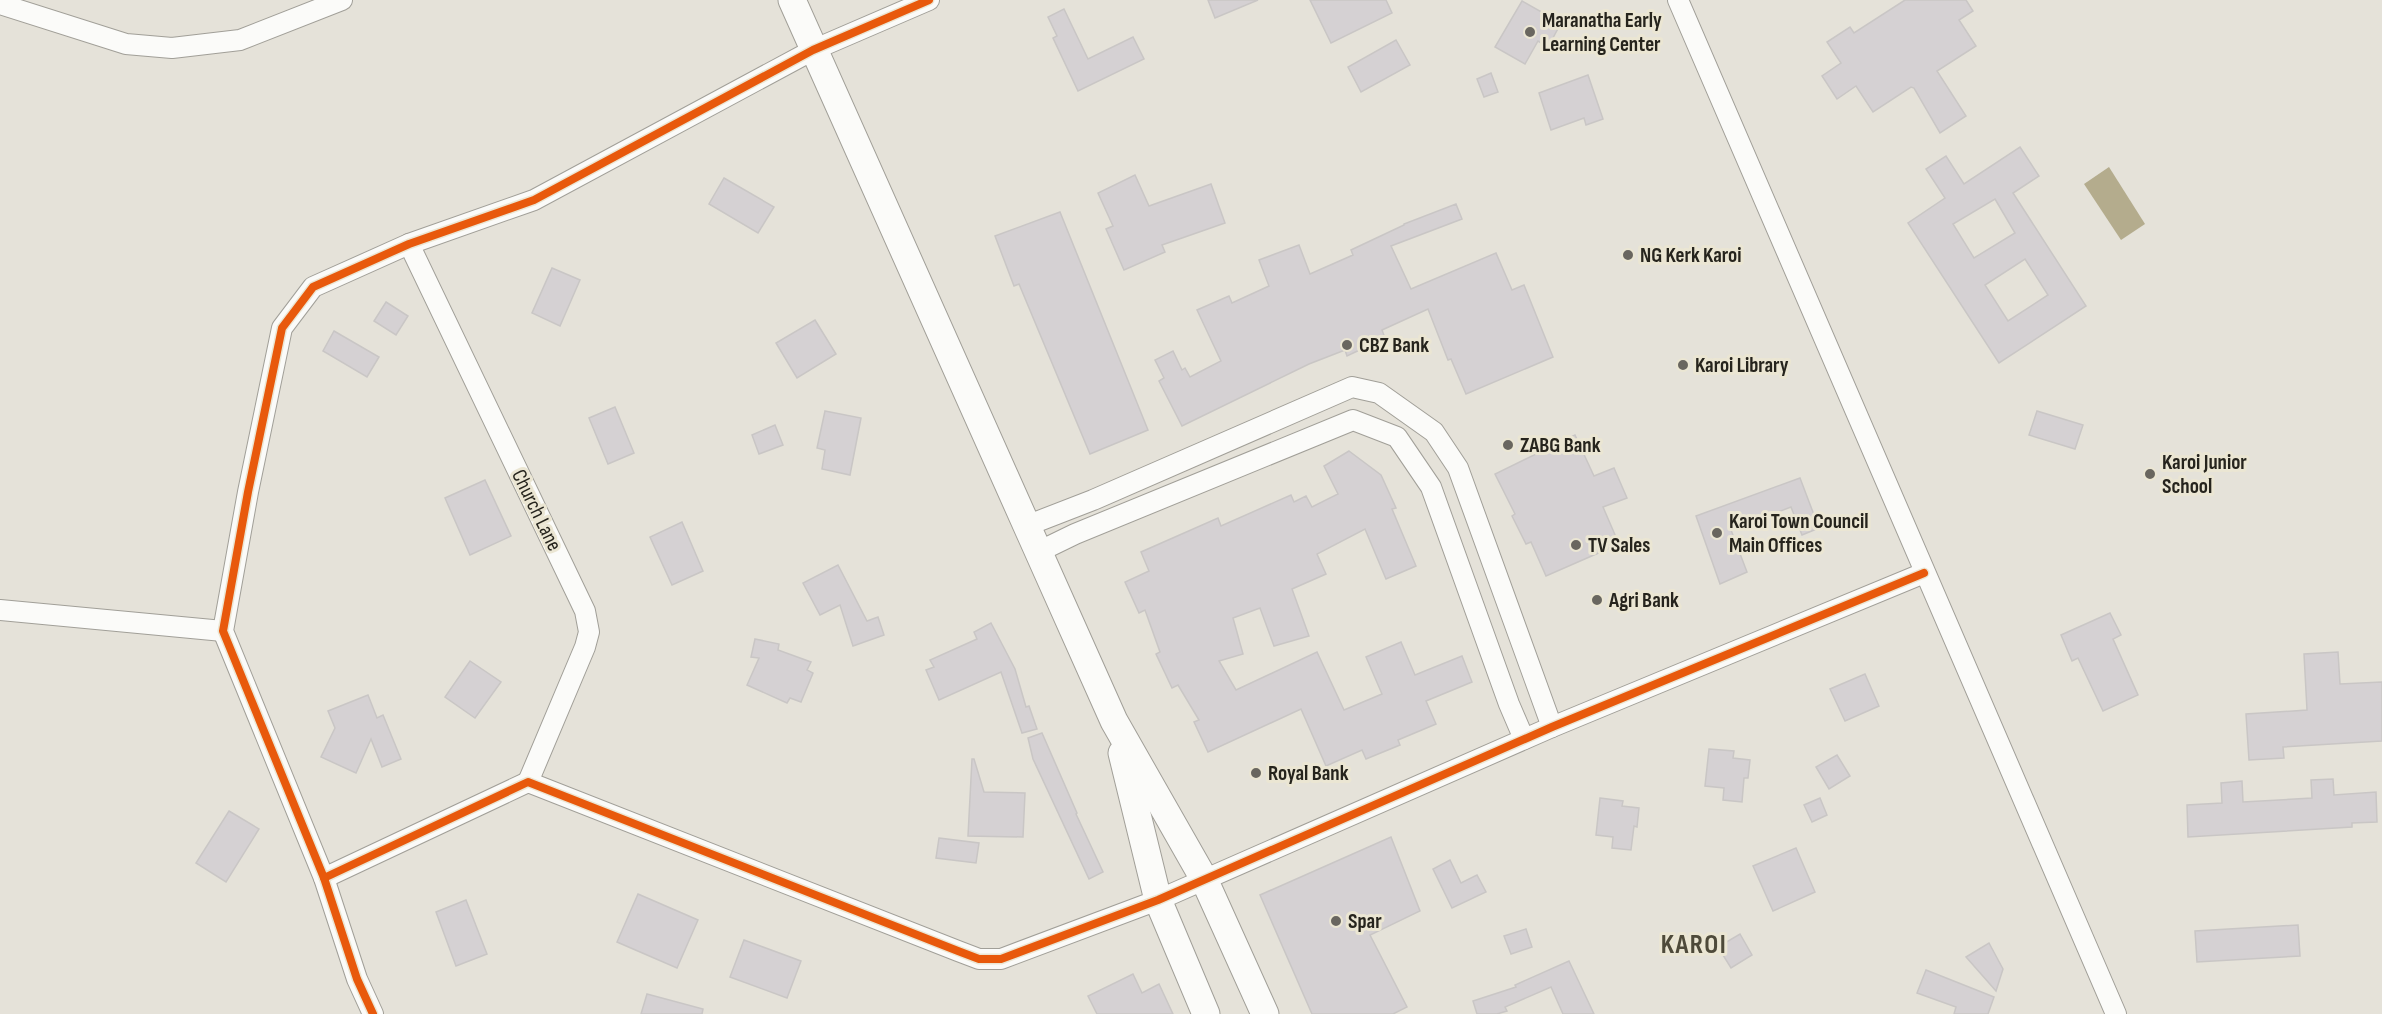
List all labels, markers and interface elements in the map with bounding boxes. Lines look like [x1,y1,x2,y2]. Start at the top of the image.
place label: Maranatha Early Learning Center [1542,8,1662,57]
marker: Maranatha Early Learning Center [1523,25,1537,39]
place label: NG Kerk Karoi [1640,243,1741,268]
marker: NG Kerk Karoi [1621,248,1635,262]
place label: CBZ Bank [1359,333,1429,358]
marker: CBZ Bank [1340,338,1354,352]
place label: Karoi Library [1695,353,1789,378]
marker: Karoi Library [1676,358,1690,372]
place label: ZABG Bank [1520,433,1601,458]
marker: ZABG Bank [1501,438,1515,452]
place label: Karoi Junior School [2162,450,2247,499]
street label: Church Lane [506,465,567,555]
marker: Karoi Junior School [2143,467,2157,481]
place label: Karoi Town Council Main Offices [1729,509,1869,558]
marker: Karoi Town Council Main Offices [1710,526,1724,540]
place label: TV Sales [1588,533,1650,558]
marker: TV Sales [1569,538,1583,552]
place label: Agri Bank [1608,588,1679,613]
marker: Agri Bank [1590,593,1604,607]
place label: Royal Bank [1268,761,1349,786]
marker: Royal Bank [1249,766,1263,780]
place label: Spar [1348,909,1382,934]
marker: Spar [1329,914,1343,928]
district label: KAROI [1661,929,1727,961]

